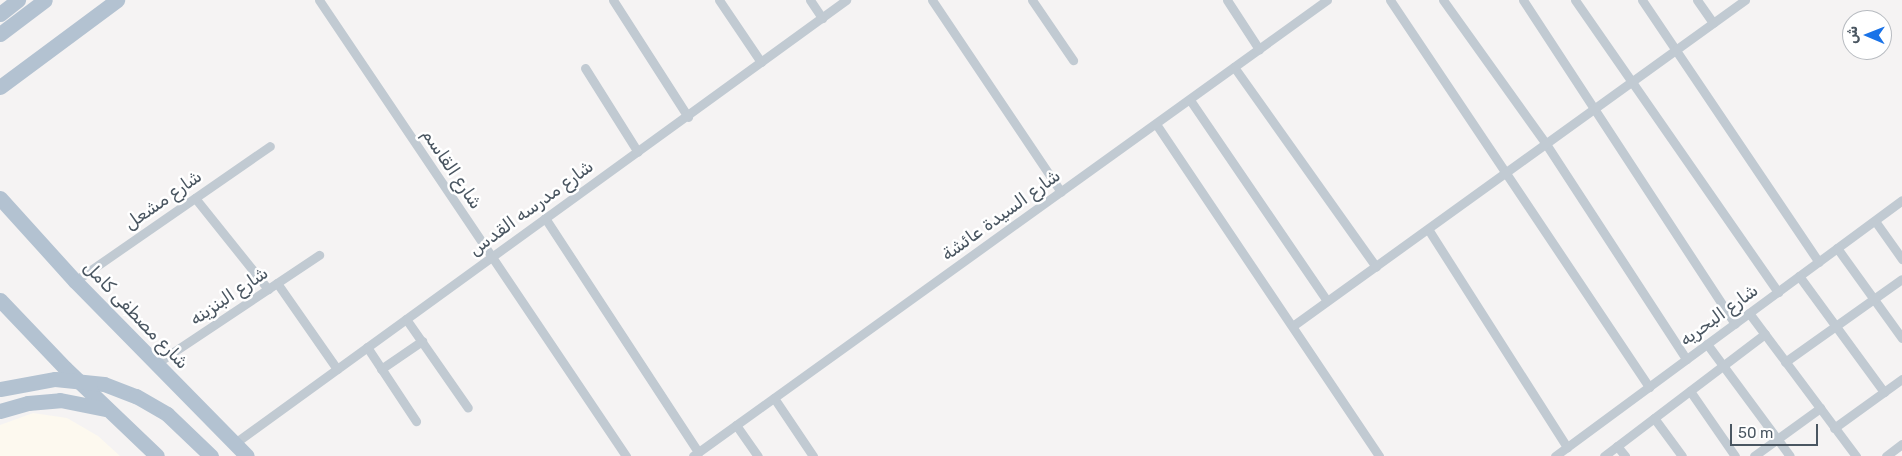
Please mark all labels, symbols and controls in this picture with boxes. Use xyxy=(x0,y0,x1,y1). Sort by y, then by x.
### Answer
north arrow xyxy=(1842,10,1892,60)
text: ش xyxy=(1844,26,1861,44)
street label: شارع القاسم xyxy=(417,125,487,213)
street label: شارع مدرسه القدس xyxy=(464,156,598,260)
street label: شارع مشعل xyxy=(120,165,206,235)
street label: شارع السيدة عائشة xyxy=(937,165,1065,265)
street label: شارع مصطفى كامل xyxy=(79,256,193,374)
street label: شارع البنزينه xyxy=(186,262,272,330)
street label: شارع البحريه xyxy=(1676,279,1762,351)
scale bar xyxy=(1732,414,1820,446)
text: 50 m xyxy=(1738,424,1773,442)

